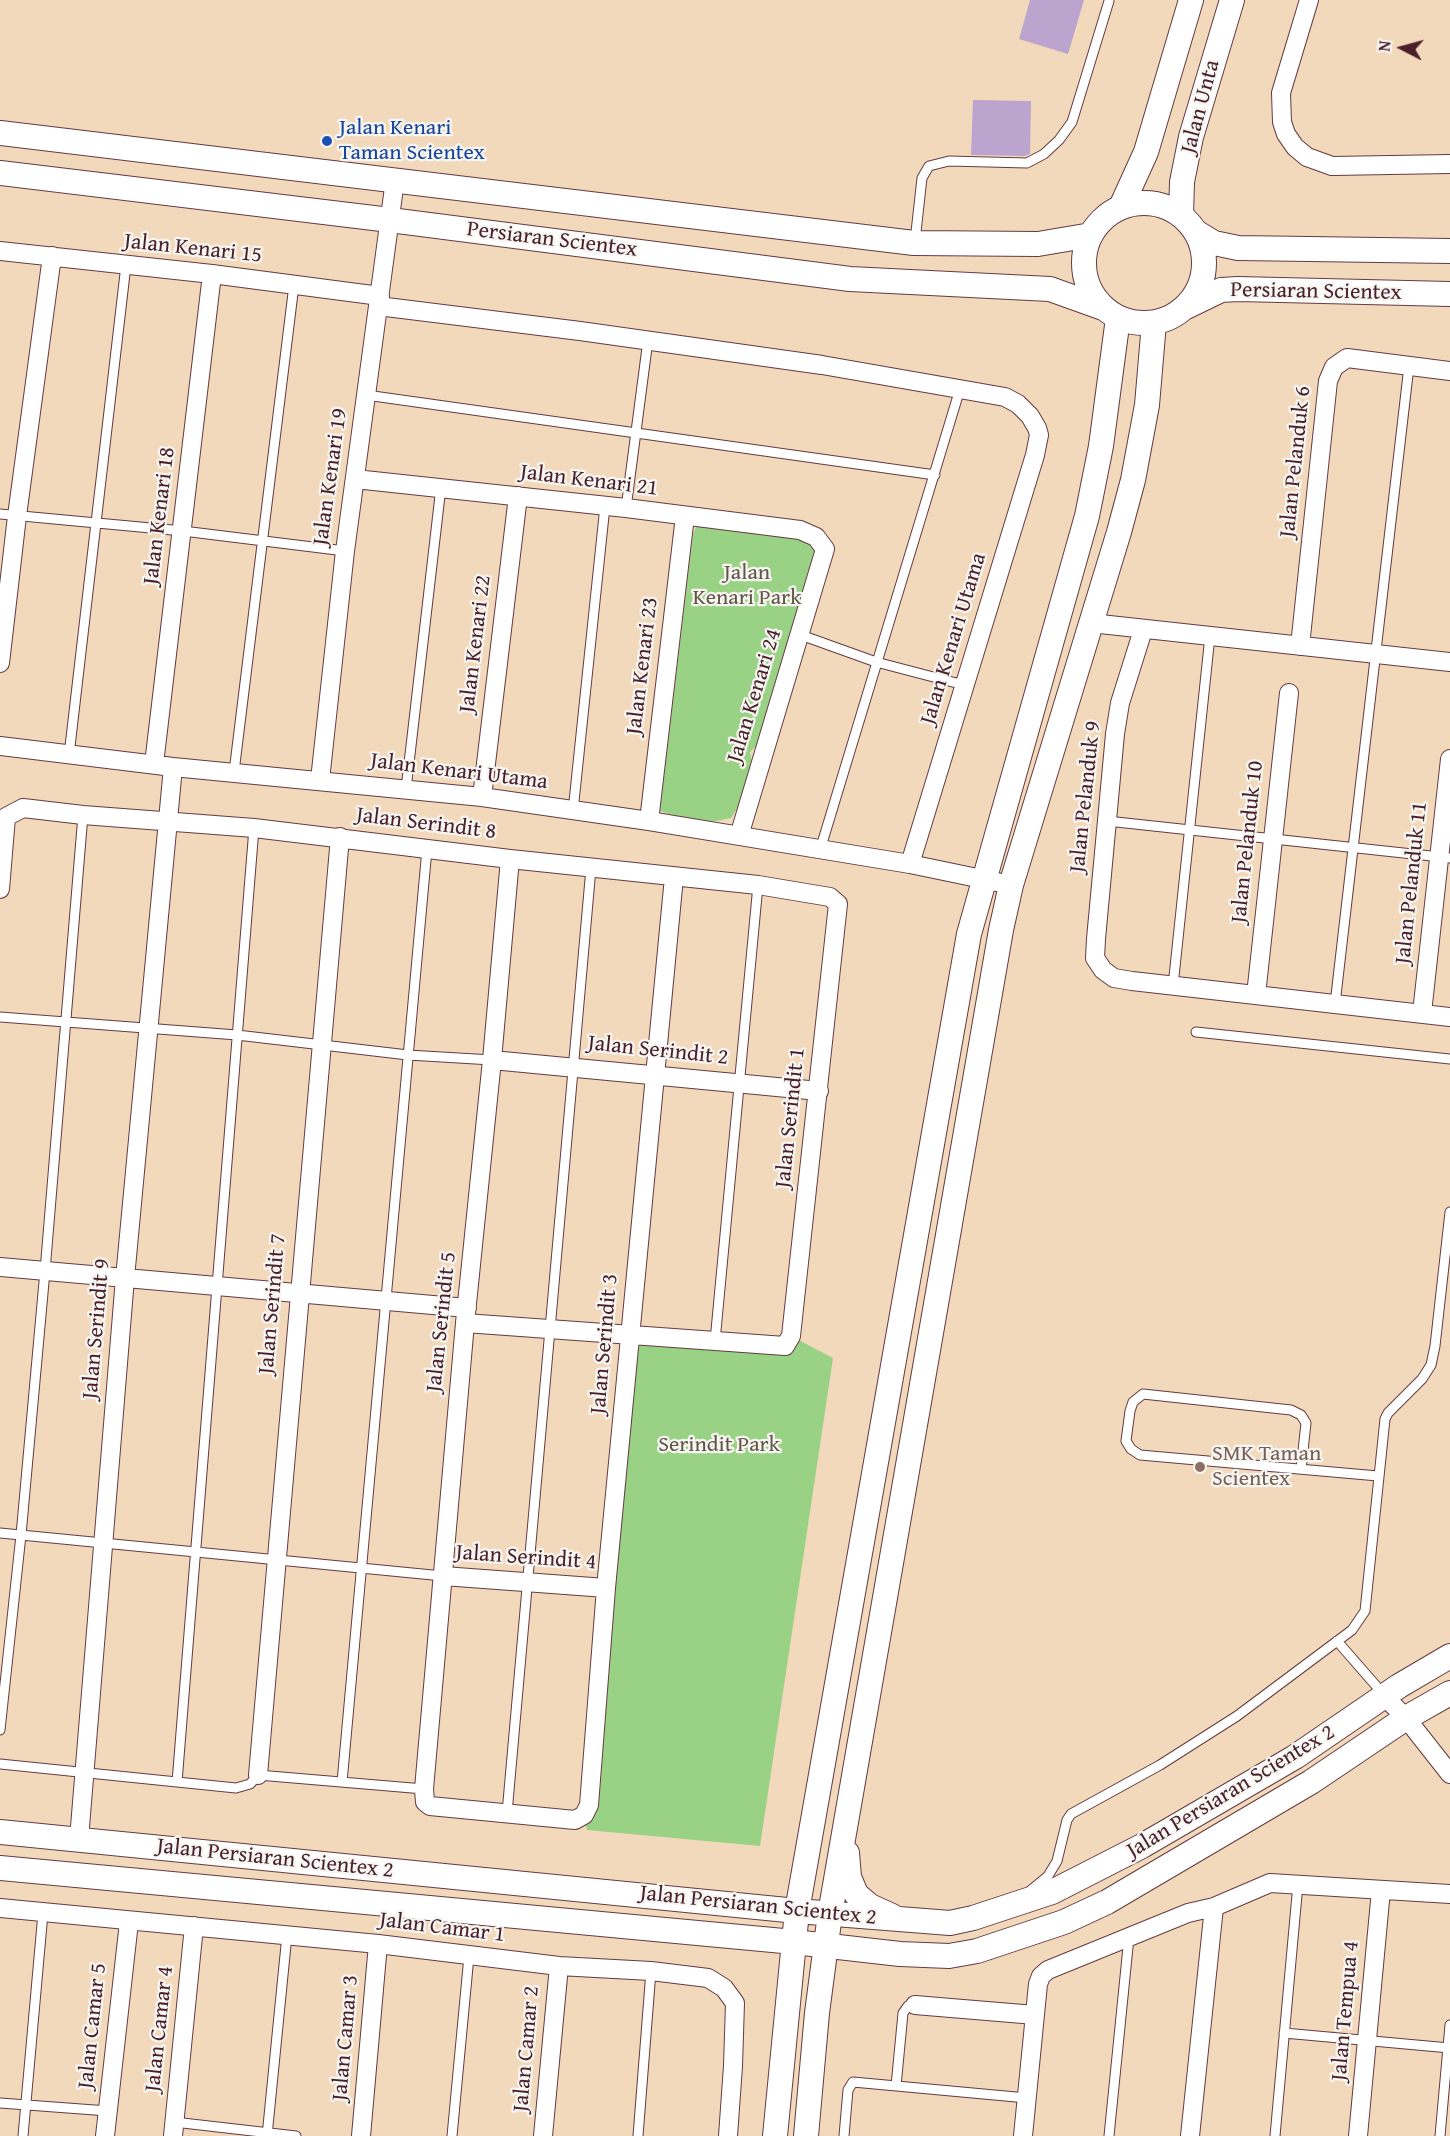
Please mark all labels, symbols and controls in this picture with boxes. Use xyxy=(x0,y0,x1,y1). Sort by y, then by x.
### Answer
north arrow xyxy=(1372,18,1432,78)
text: N xyxy=(1372,40,1397,53)
street label: Jalan Unta xyxy=(1176,57,1226,157)
place label: Jalan Kenari Taman Scientex xyxy=(339,115,485,166)
marker: Jalan Kenari Taman Scientex xyxy=(320,134,334,148)
street label: Persiaran Scientex xyxy=(465,216,639,264)
street label: Jalan Kenari 15 xyxy=(123,229,263,269)
street label: Persiaran Scientex xyxy=(1230,277,1402,307)
street label: Jalan Pelanduk 6 xyxy=(1275,385,1317,539)
street label: Jalan Kenari 19 xyxy=(308,407,354,547)
street label: Jalan Kenari 18 xyxy=(138,446,182,586)
street label: Jalan Kenari 21 xyxy=(519,459,659,503)
street label: Jalan Kenari Utama xyxy=(915,550,993,728)
park label: Jalan Kenari Park xyxy=(693,560,801,612)
street label: Jalan Kenari 22 xyxy=(454,574,498,714)
street label: Jalan Kenari 23 xyxy=(621,596,665,736)
street label: Jalan Kenari 24 xyxy=(722,626,788,766)
street label: Jalan Pelanduk 9 xyxy=(1065,720,1107,874)
street label: Jalan Kenari Utama xyxy=(369,748,549,796)
street label: Jalan Pelanduk 10 xyxy=(1226,760,1270,924)
street label: Jalan Pelanduk 11 xyxy=(1390,801,1434,965)
street label: Jalan Serindit 8 xyxy=(354,802,498,846)
street label: Jalan Serindit 2 xyxy=(587,1031,729,1071)
street label: Jalan Serindit 1 xyxy=(771,1047,811,1189)
street label: Jalan Serindit 7 xyxy=(254,1233,292,1375)
street label: Jalan Serindit 5 xyxy=(422,1251,462,1393)
street label: Jalan Serindit 9 xyxy=(78,1258,116,1400)
street label: Jalan Serindit 3 xyxy=(586,1273,624,1415)
park label: Serindit Park xyxy=(658,1432,780,1458)
place label: SMK Taman Scientex xyxy=(1212,1441,1321,1492)
marker: SMK Taman Scientex xyxy=(1193,1460,1207,1474)
street label: Jalan Serindit 4 xyxy=(455,1540,597,1576)
street label: Jalan Persiaran Scientex 2 xyxy=(1122,1719,1340,1865)
street label: Jalan Persiaran Scientex 2 xyxy=(155,1833,395,1885)
street label: Jalan Persiaran Scientex 2 xyxy=(638,1880,878,1932)
street label: Jalan Camar 1 xyxy=(378,1907,506,1949)
street label: Jalan Tempua 4 xyxy=(1327,1940,1365,2082)
street label: Jalan Camar 5 xyxy=(73,1962,113,2090)
street label: Jalan Camar 4 xyxy=(140,1965,180,2093)
street label: Jalan Camar 3 xyxy=(327,1974,365,2102)
street label: Jalan Camar 2 xyxy=(508,1985,546,2113)

